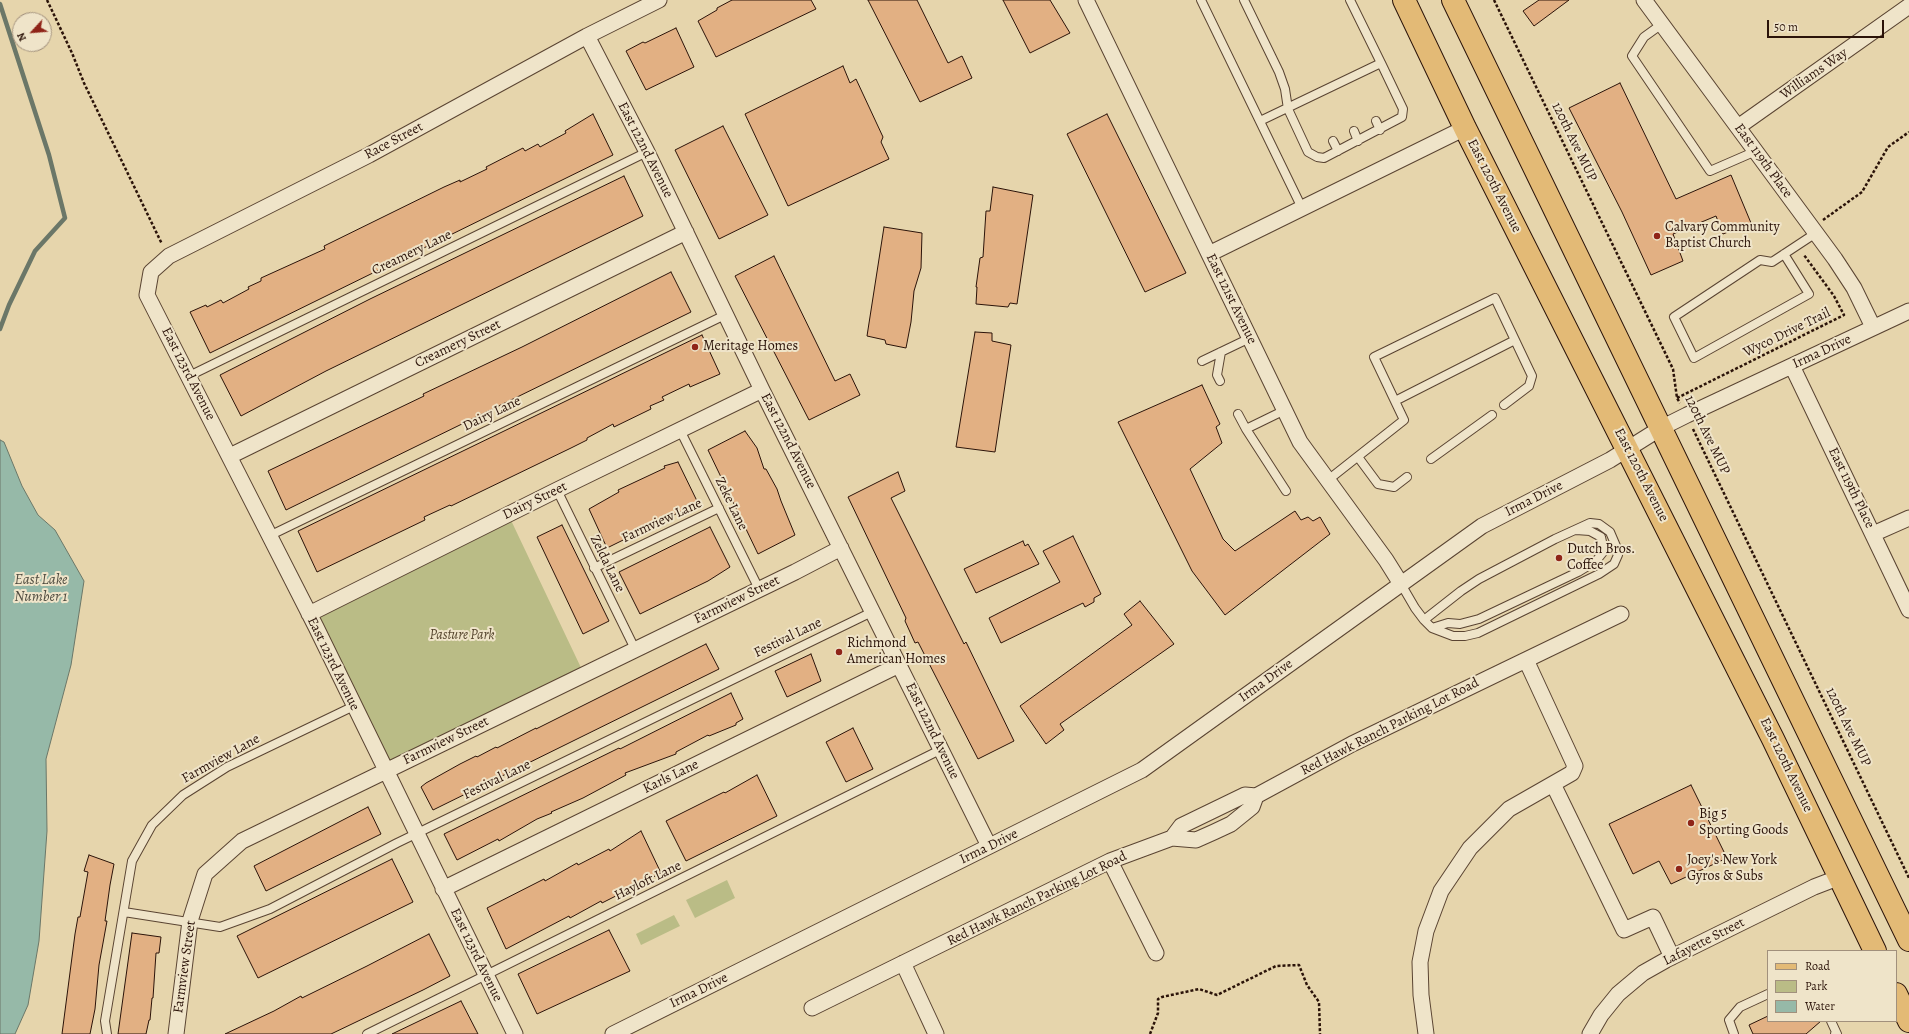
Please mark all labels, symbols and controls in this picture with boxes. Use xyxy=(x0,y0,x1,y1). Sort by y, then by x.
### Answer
north arrow xyxy=(12,12,52,52)
scale bar xyxy=(1769,12,1886,38)
text: 50 m xyxy=(1774,19,1798,35)
text: N xyxy=(13,30,30,44)
street label: Williams Way xyxy=(1777,45,1851,103)
street label: East 122nd Avenue xyxy=(614,99,676,201)
street label: 120th Ave MUP xyxy=(1548,100,1600,184)
street label: Race Street xyxy=(362,119,426,163)
street label: East 119th Place xyxy=(1730,120,1796,202)
street label: East 120th Avenue xyxy=(1463,136,1525,236)
place label: Calvary Community Baptist Church xyxy=(1665,220,1780,252)
street label: Creamery Lane xyxy=(369,226,455,280)
marker: Calvary Community Baptist Church xyxy=(1652,231,1662,241)
street label: East 121st Avenue xyxy=(1202,251,1260,347)
street label: Wyco Drive Trail xyxy=(1741,305,1833,361)
street label: Creamery Street xyxy=(412,316,504,372)
street label: East 123rd Avenue xyxy=(157,325,219,423)
street label: Irma Drive xyxy=(1790,331,1854,373)
place label: Meritage Homes xyxy=(703,339,798,355)
marker: Meritage Homes xyxy=(690,342,700,352)
street label: East 122nd Avenue xyxy=(757,390,819,492)
street label: Dairy Lane xyxy=(460,393,524,435)
street label: 120th Ave MUP xyxy=(1681,393,1733,477)
street label: East 120th Avenue xyxy=(1610,425,1672,525)
street label: East 119th Place xyxy=(1824,445,1878,531)
street label: Zeke Lane xyxy=(711,475,751,533)
street label: Irma Drive xyxy=(1502,477,1566,521)
street label: Dairy Street xyxy=(500,478,570,524)
street label: Farmview Lane xyxy=(619,495,705,547)
street label: Zelda Lane xyxy=(586,533,628,595)
place label: Dutch Bros. Coffee xyxy=(1567,542,1635,574)
marker: Dutch Bros. Coffee xyxy=(1554,553,1564,563)
water label: East Lake Number 1 xyxy=(14,571,68,606)
street label: Farmview Street xyxy=(691,572,783,628)
street label: East 123rd Avenue xyxy=(303,614,363,714)
street label: Festival Lane xyxy=(751,614,825,662)
park label: Pasture Park xyxy=(429,628,495,644)
place label: Richmond American Homes xyxy=(847,636,946,668)
marker: Richmond American Homes xyxy=(834,647,844,657)
street label: Irma Drive xyxy=(1236,656,1296,706)
street label: Red Hawk Ranch Parking Lot Road xyxy=(1298,675,1482,779)
street label: East 122nd Avenue xyxy=(901,680,963,782)
street label: 120th Ave MUP xyxy=(1822,685,1874,769)
street label: Farmview Street xyxy=(400,713,492,769)
street label: East 120th Avenue xyxy=(1756,715,1816,815)
street label: Farmview Lane xyxy=(179,731,263,787)
street label: Festival Lane xyxy=(460,756,534,804)
street label: Karls Lane xyxy=(640,756,702,798)
place label: Big 5 Sporting Goods xyxy=(1699,807,1788,840)
marker: Big 5 Sporting Goods xyxy=(1686,818,1696,828)
street label: Irma Drive xyxy=(957,826,1021,868)
street label: Red Hawk Ranch Parking Lot Road xyxy=(944,848,1130,950)
place label: Joey's New York Gyros & Subs xyxy=(1687,853,1777,886)
street label: Hayloft Lane xyxy=(612,858,684,904)
marker: Joey's New York Gyros & Subs xyxy=(1674,864,1684,874)
street label: East 123rd Avenue xyxy=(446,905,506,1005)
street label: Lafayette Street xyxy=(1660,914,1748,970)
street label: Farmview Street xyxy=(170,920,200,1014)
legend xyxy=(1767,950,1897,1022)
text: Road xyxy=(1805,958,1830,974)
street label: Irma Drive xyxy=(667,970,731,1012)
text: Park xyxy=(1805,978,1828,994)
text: Water xyxy=(1805,998,1835,1014)

